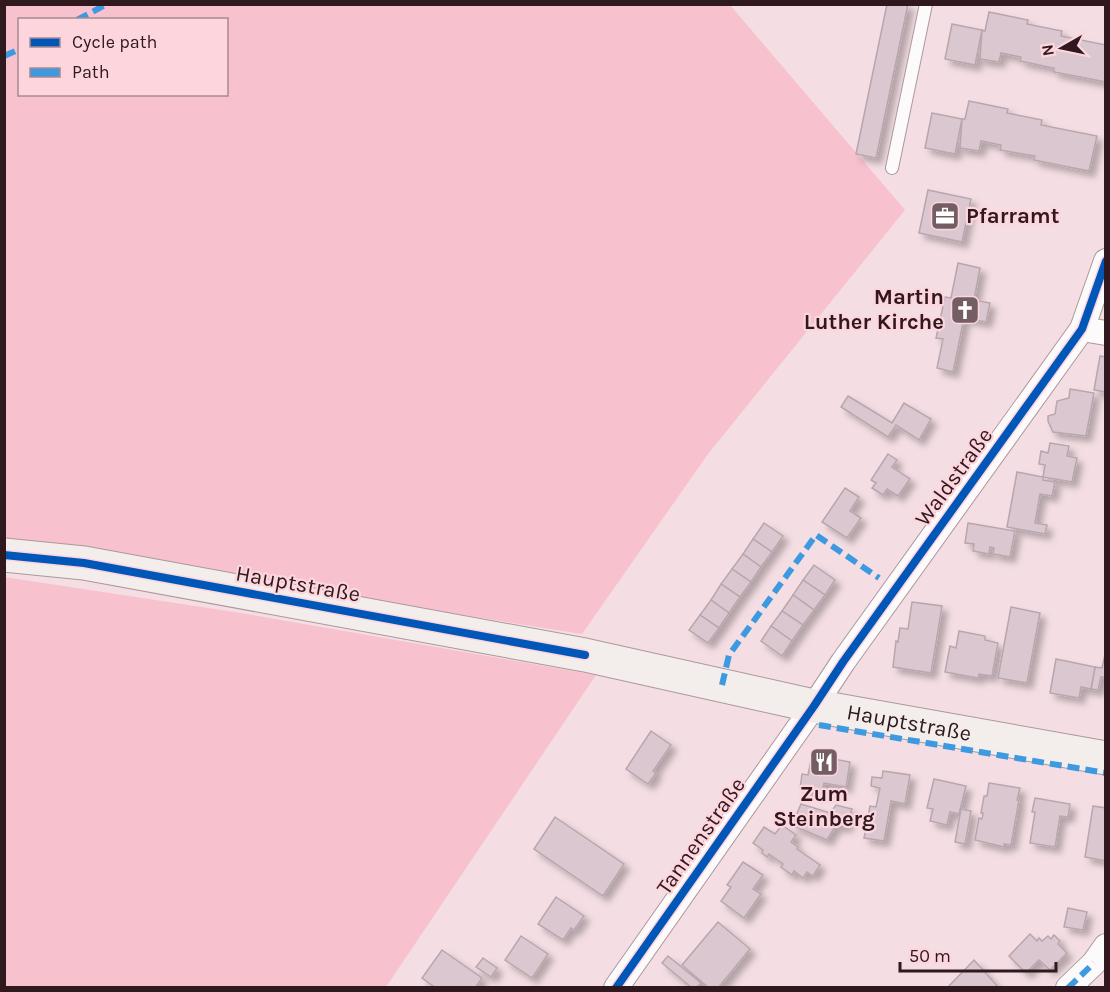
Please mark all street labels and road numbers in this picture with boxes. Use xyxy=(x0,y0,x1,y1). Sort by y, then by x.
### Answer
street label: Waldstraße xyxy=(910,423,998,531)
street label: Hauptstraße xyxy=(234,560,362,608)
street label: Hauptstraße xyxy=(845,699,973,747)
street label: Tannenstraße xyxy=(651,772,751,900)

